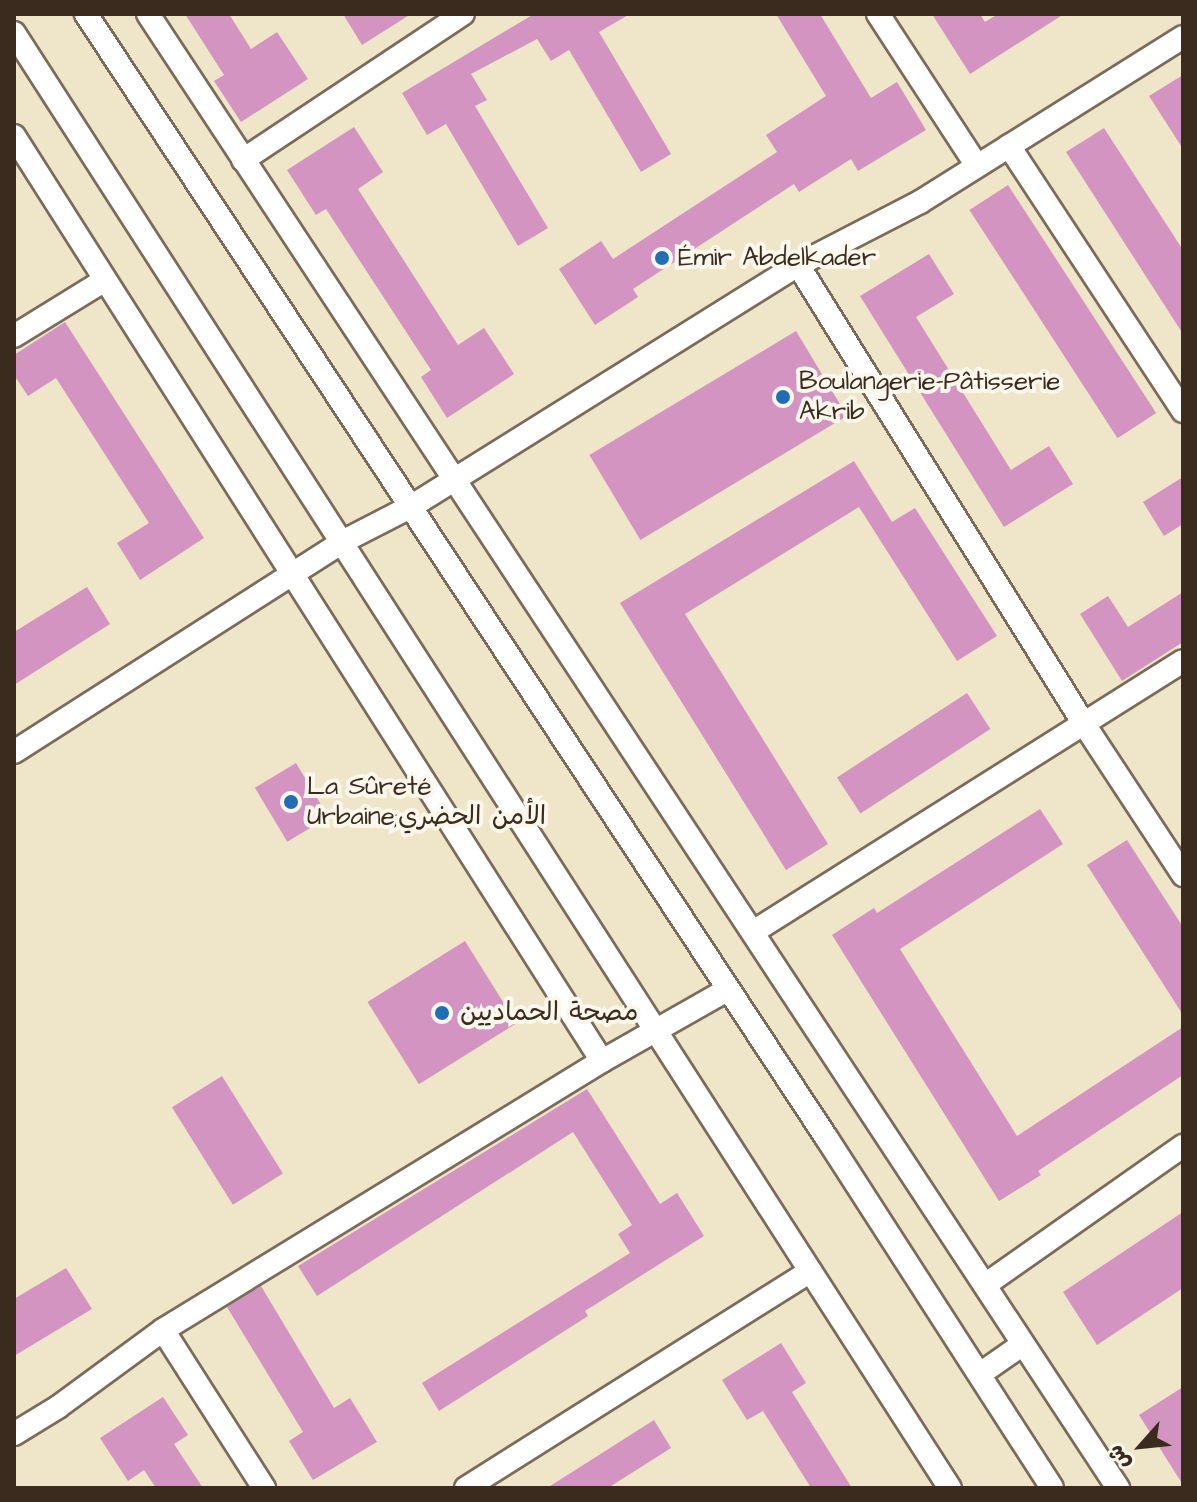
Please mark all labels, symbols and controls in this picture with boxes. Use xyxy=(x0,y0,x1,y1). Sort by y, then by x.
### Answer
place label: Émir Abdelkader xyxy=(678,242,876,274)
marker: Émir Abdelkader xyxy=(653,249,671,267)
place label: Boulangerie-Pâtisserie Akrib xyxy=(799,366,1060,428)
marker: Boulangerie-Pâtisserie Akrib xyxy=(774,388,792,406)
place label: La Sûreté Urbaine;الأمن الحضري xyxy=(307,771,546,832)
marker: La Sûreté Urbaine;الأمن الحضري xyxy=(282,793,300,811)
place label: مصحة الحماديين xyxy=(460,997,638,1029)
marker: مصحة الحماديين xyxy=(431,1002,453,1024)
north arrow xyxy=(1101,1406,1181,1486)
text: ش xyxy=(1100,1439,1138,1475)

